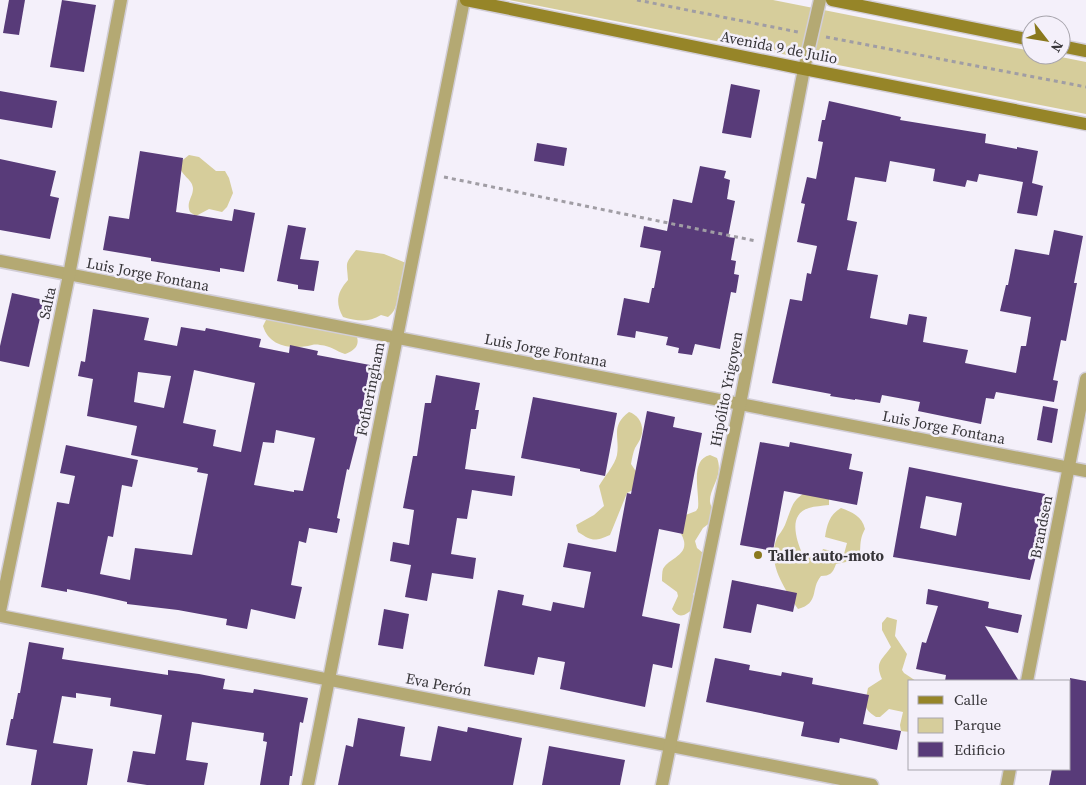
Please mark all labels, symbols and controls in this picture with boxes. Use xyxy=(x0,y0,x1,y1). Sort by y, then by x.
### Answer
north arrow xyxy=(1021,15,1071,65)
street label: Avenida 9 de Julio xyxy=(719,25,839,69)
text: N xyxy=(1046,37,1068,56)
street label: Luis Jorge Fontana xyxy=(85,252,212,296)
street label: Salta xyxy=(33,285,61,321)
street label: Luis Jorge Fontana xyxy=(483,328,610,372)
street label: Hipólito Yrigoyen xyxy=(705,329,747,449)
street label: Fotheringham xyxy=(351,340,389,438)
street label: Luis Jorge Fontana xyxy=(881,405,1008,449)
street label: Brandsen xyxy=(1025,494,1057,560)
place label: Taller auto-moto xyxy=(768,545,885,566)
marker: Taller auto-moto xyxy=(752,549,764,561)
street label: Eva Perón xyxy=(404,667,474,701)
legend xyxy=(908,680,1071,770)
text: Calle xyxy=(954,689,988,710)
text: Parque xyxy=(954,714,1002,735)
text: Edificio xyxy=(954,739,1005,760)

